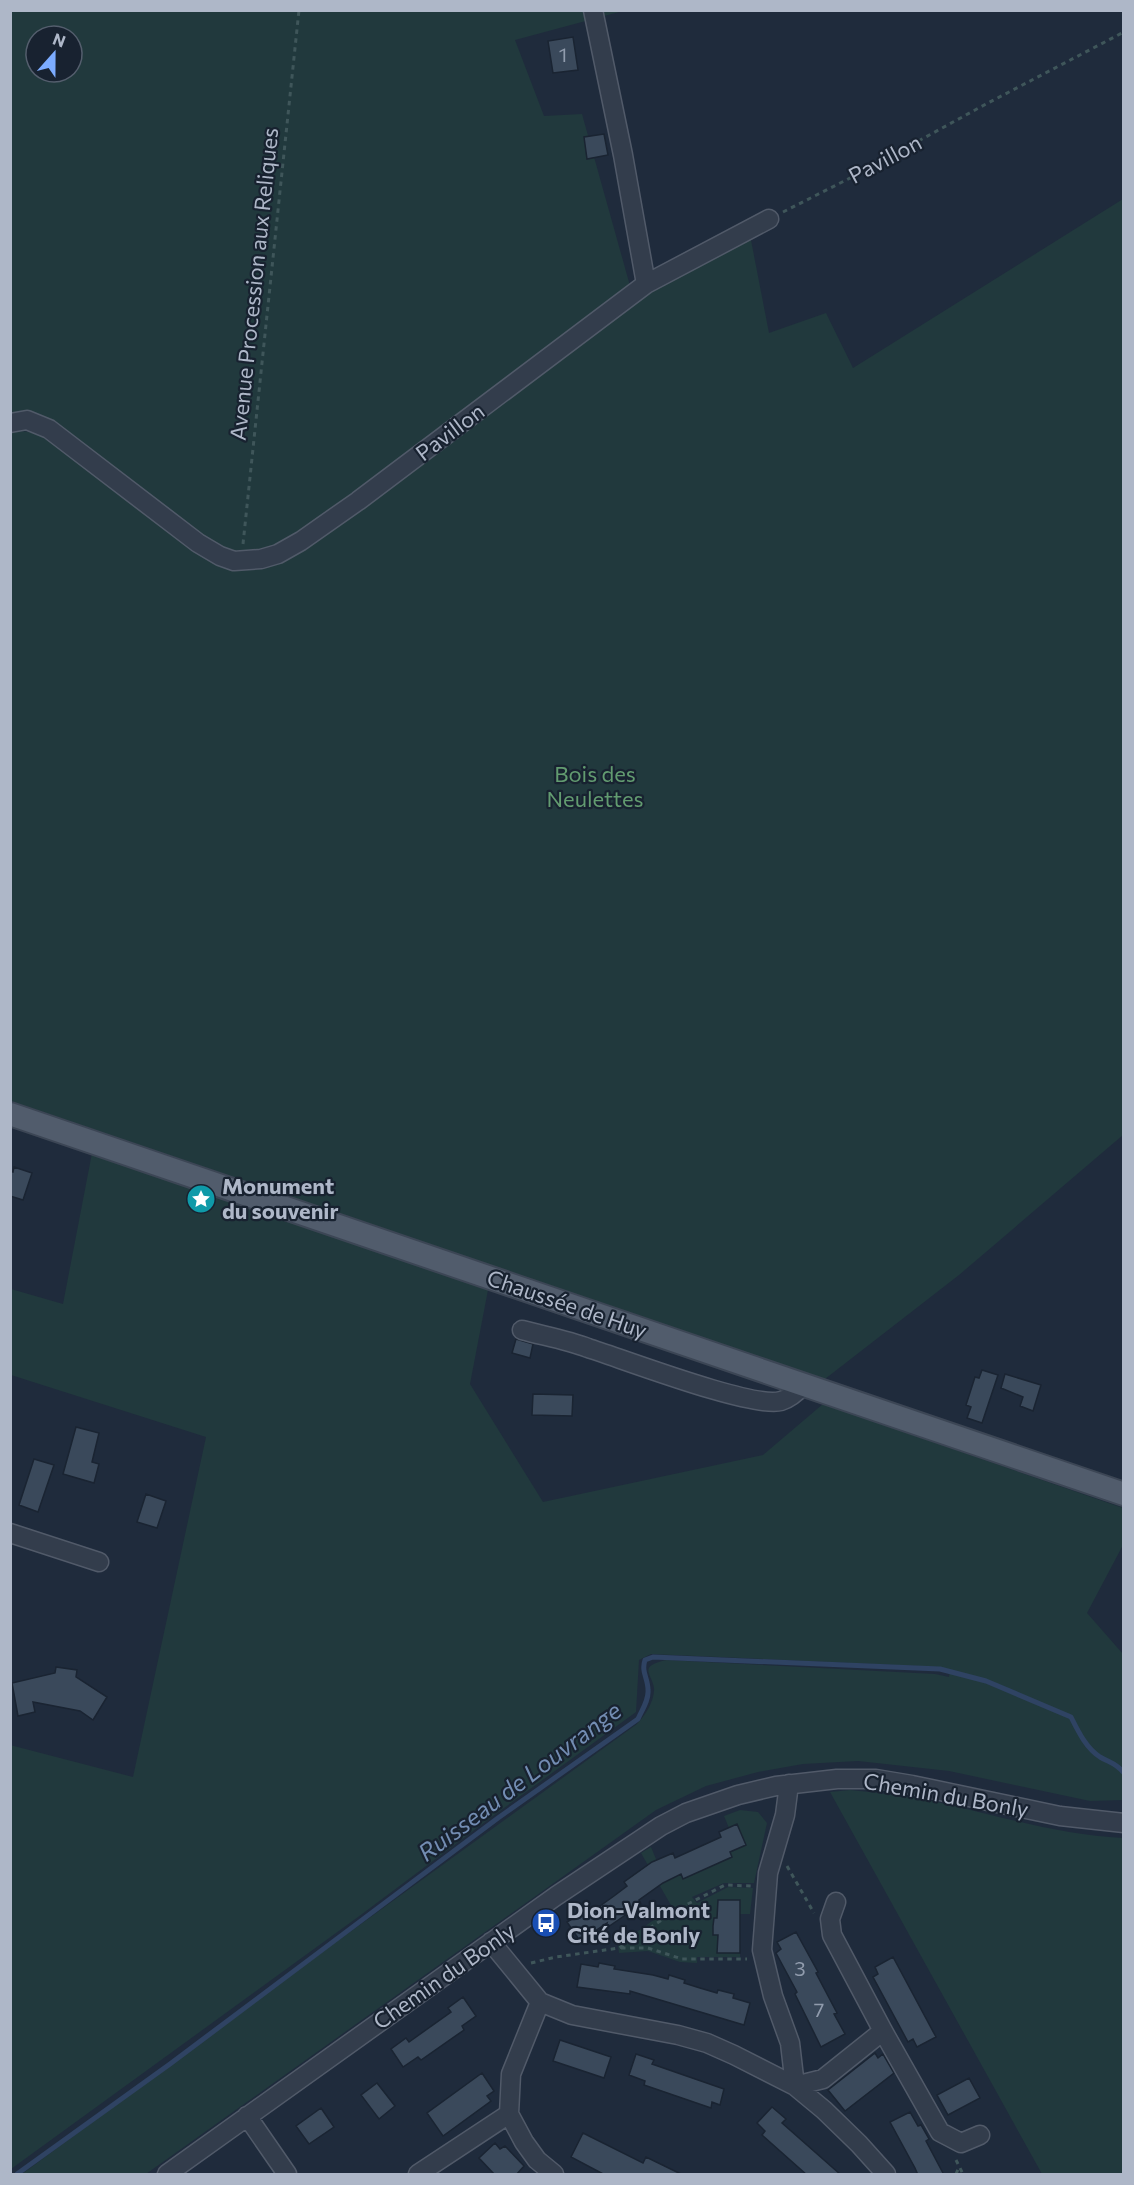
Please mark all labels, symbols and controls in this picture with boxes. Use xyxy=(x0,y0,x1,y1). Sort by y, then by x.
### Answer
north arrow xyxy=(24,24,84,84)
text: N xyxy=(51,29,69,51)
house number: 1 xyxy=(559,42,567,66)
street label: Avenue Procession aux Reliques xyxy=(224,126,283,442)
street label: Pavillon xyxy=(844,128,926,189)
street label: Pavillon xyxy=(410,397,489,466)
park label: Bois des Neulettes xyxy=(546,760,644,812)
place label: Monument du souvenir xyxy=(222,1172,339,1224)
place icon: Monument du souvenir xyxy=(185,1183,217,1215)
street label: Chaussée de Huy xyxy=(484,1263,651,1344)
water label: Ruisseau de Louvrange xyxy=(412,1695,627,1867)
street label: Chemin du Bonly xyxy=(861,1767,1031,1822)
place label: Dion-Valmont Cité de Bonly xyxy=(567,1896,710,1948)
bus stop icon: Dion-Valmont Cité de Bonly xyxy=(530,1907,562,1939)
street label: Chemin du Bonly xyxy=(368,1917,520,2035)
house number: 3 xyxy=(794,1956,806,1980)
house number: 7 xyxy=(814,1997,824,2021)

